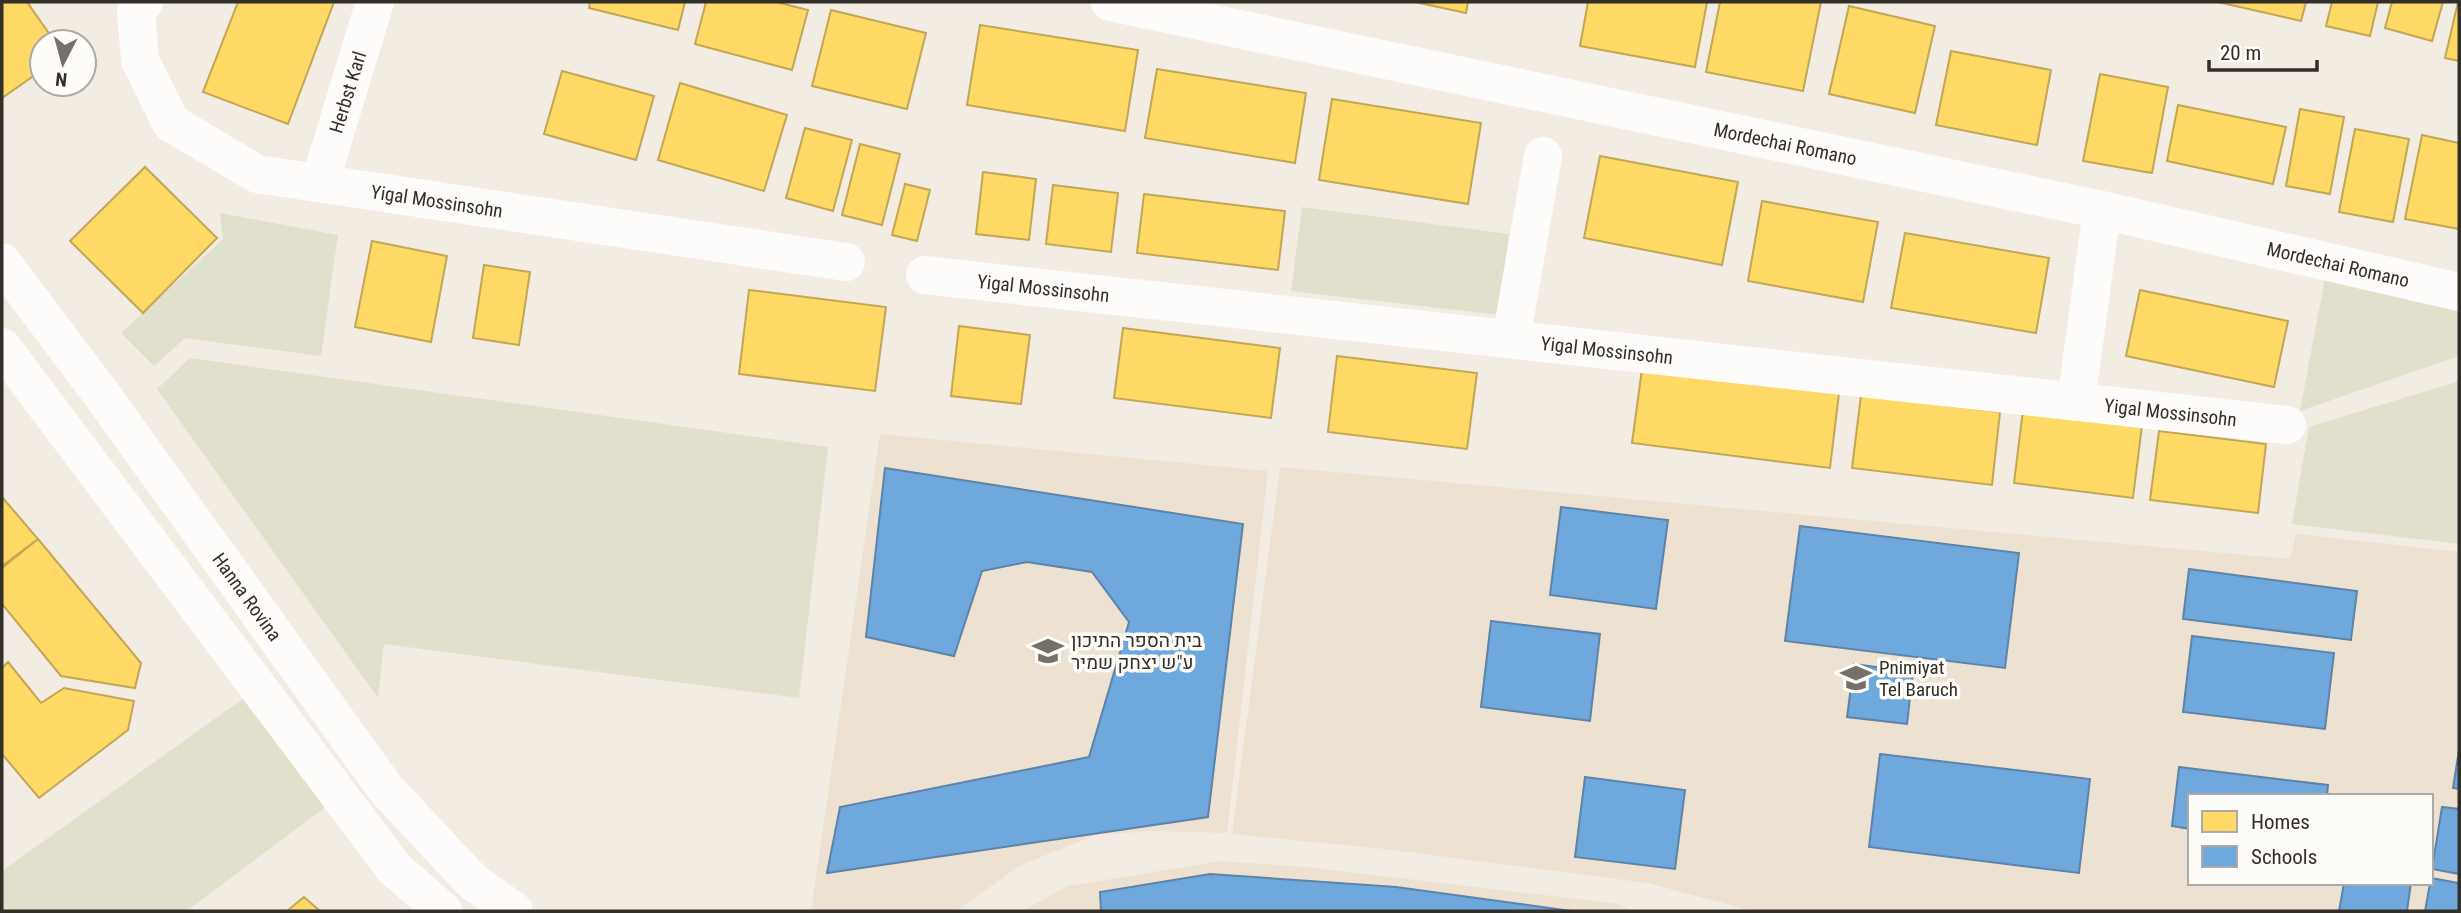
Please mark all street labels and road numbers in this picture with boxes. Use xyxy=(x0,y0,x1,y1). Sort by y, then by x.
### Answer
street label: Herbst Karl xyxy=(324,48,371,136)
street label: Mordechai Romano xyxy=(1712,117,1859,170)
street label: Yigal Mossinsohn xyxy=(369,180,504,222)
street label: Mordechai Romano xyxy=(2265,237,2412,292)
street label: Yigal Mossinsohn xyxy=(976,269,1111,307)
street label: Yigal Mossinsohn xyxy=(1540,331,1674,369)
street label: Yigal Mossinsohn xyxy=(2103,393,2238,431)
street label: Hanna Rovina xyxy=(208,548,287,645)

